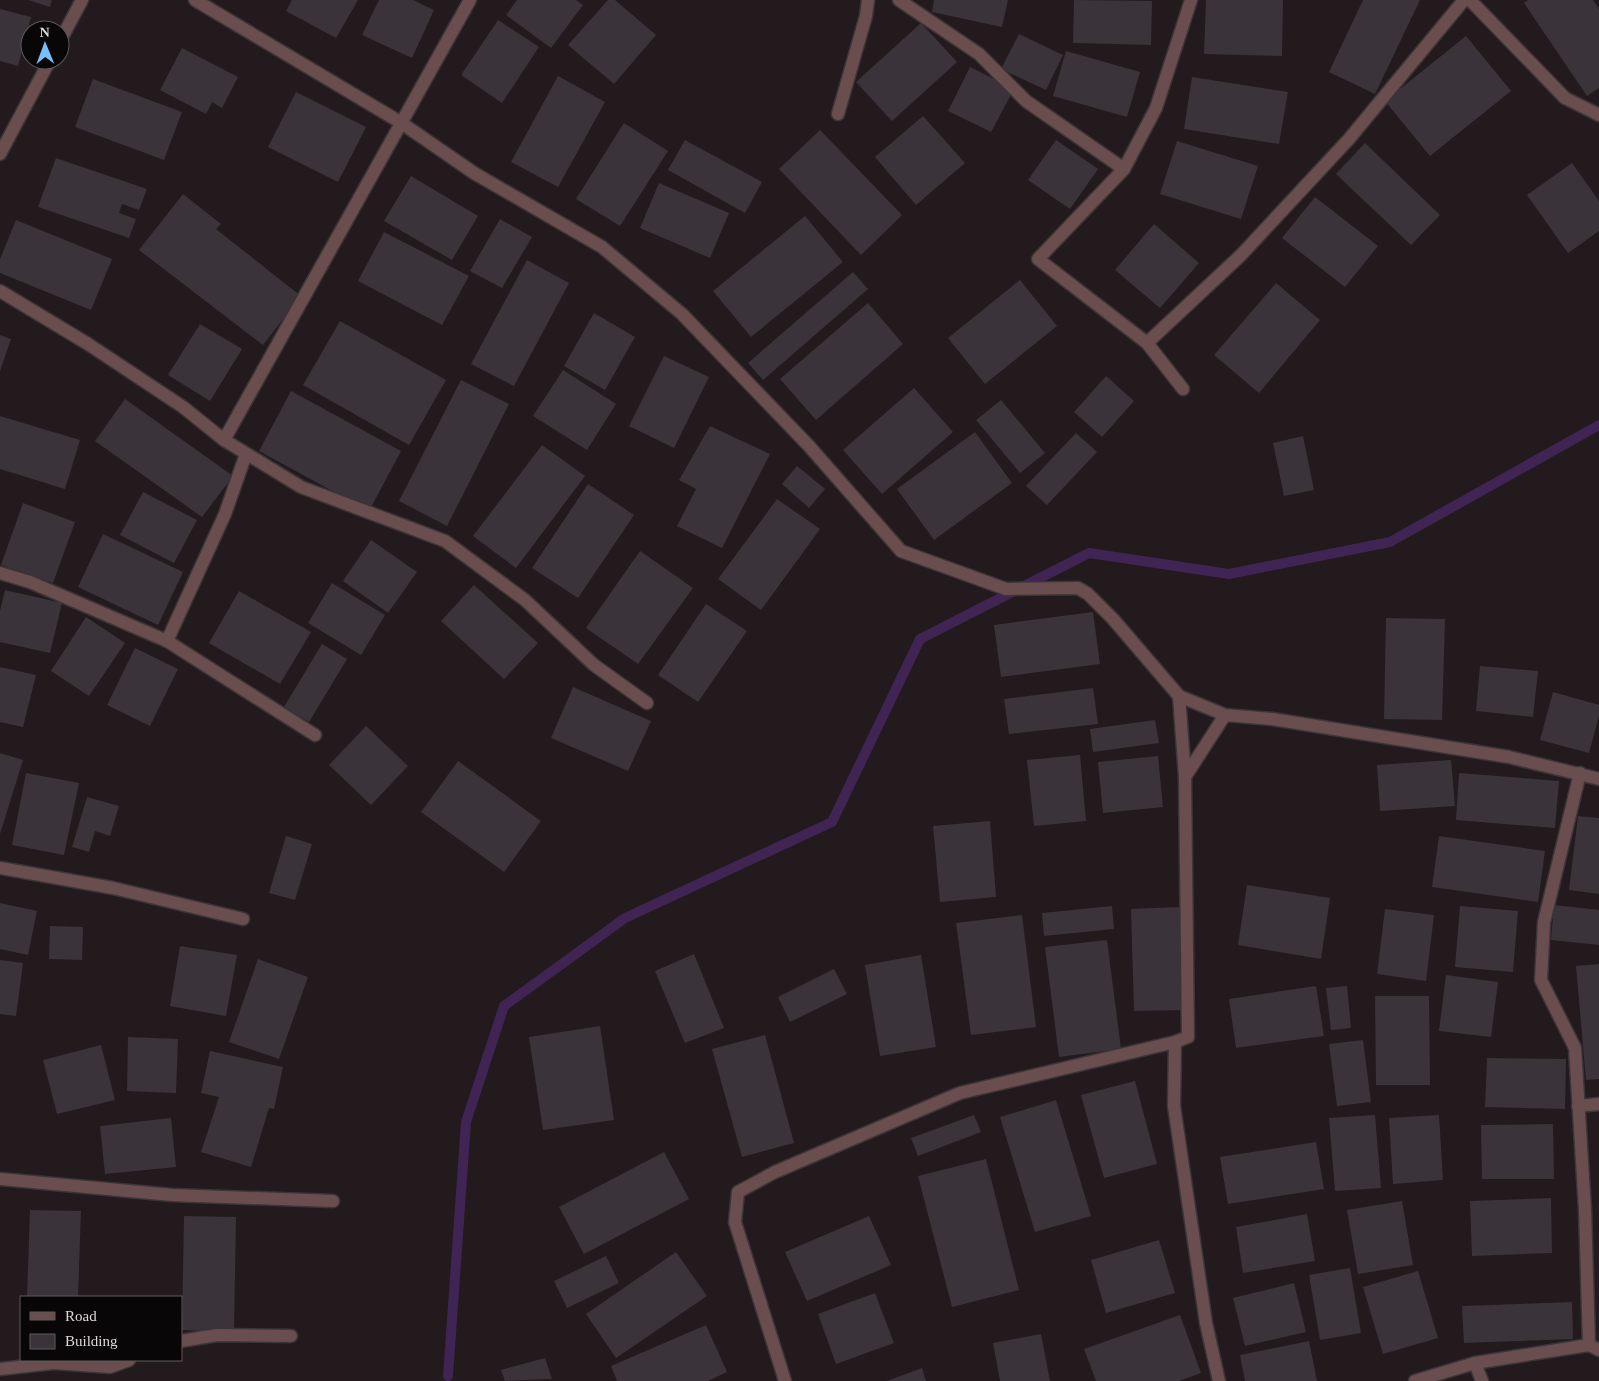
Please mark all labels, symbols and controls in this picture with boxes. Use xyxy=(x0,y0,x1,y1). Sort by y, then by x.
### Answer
north arrow xyxy=(20,20,70,70)
text: N xyxy=(40,25,50,40)
legend xyxy=(20,1296,182,1361)
text: Road xyxy=(65,1308,97,1324)
text: Building xyxy=(65,1333,118,1349)

